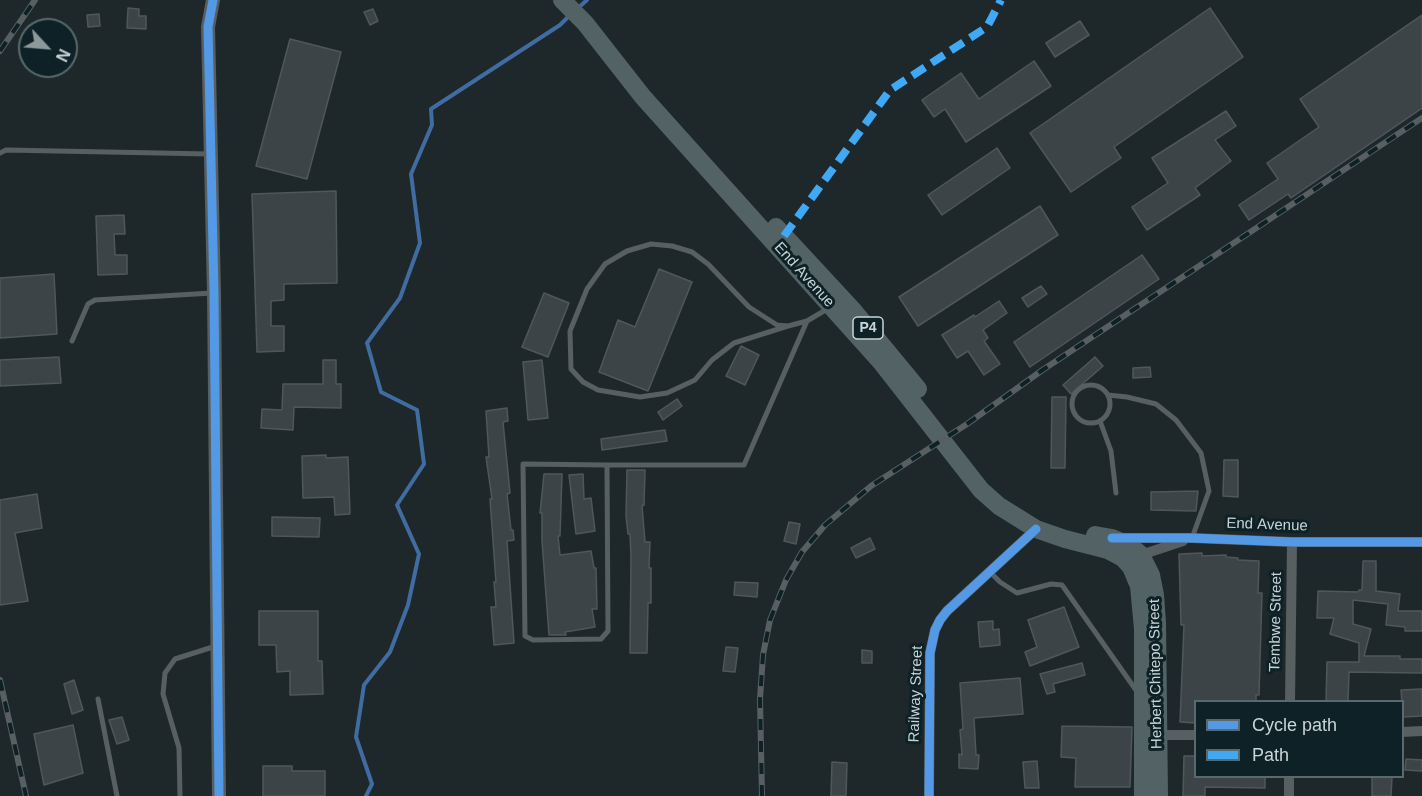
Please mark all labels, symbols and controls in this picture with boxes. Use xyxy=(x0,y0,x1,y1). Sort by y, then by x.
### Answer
north arrow xyxy=(18,18,78,78)
text: N xyxy=(53,46,73,64)
street label: End Avenue xyxy=(770,239,838,311)
road number: P4 xyxy=(853,317,883,339)
street label: End Avenue xyxy=(1226,515,1308,535)
street label: Tembwe Street xyxy=(1266,572,1286,672)
street label: Herbert Chitepo Street xyxy=(1146,599,1166,749)
street label: Railway Street xyxy=(905,645,927,743)
legend xyxy=(1194,700,1404,778)
text: Cycle path xyxy=(1252,715,1337,735)
text: Path xyxy=(1252,745,1289,765)

